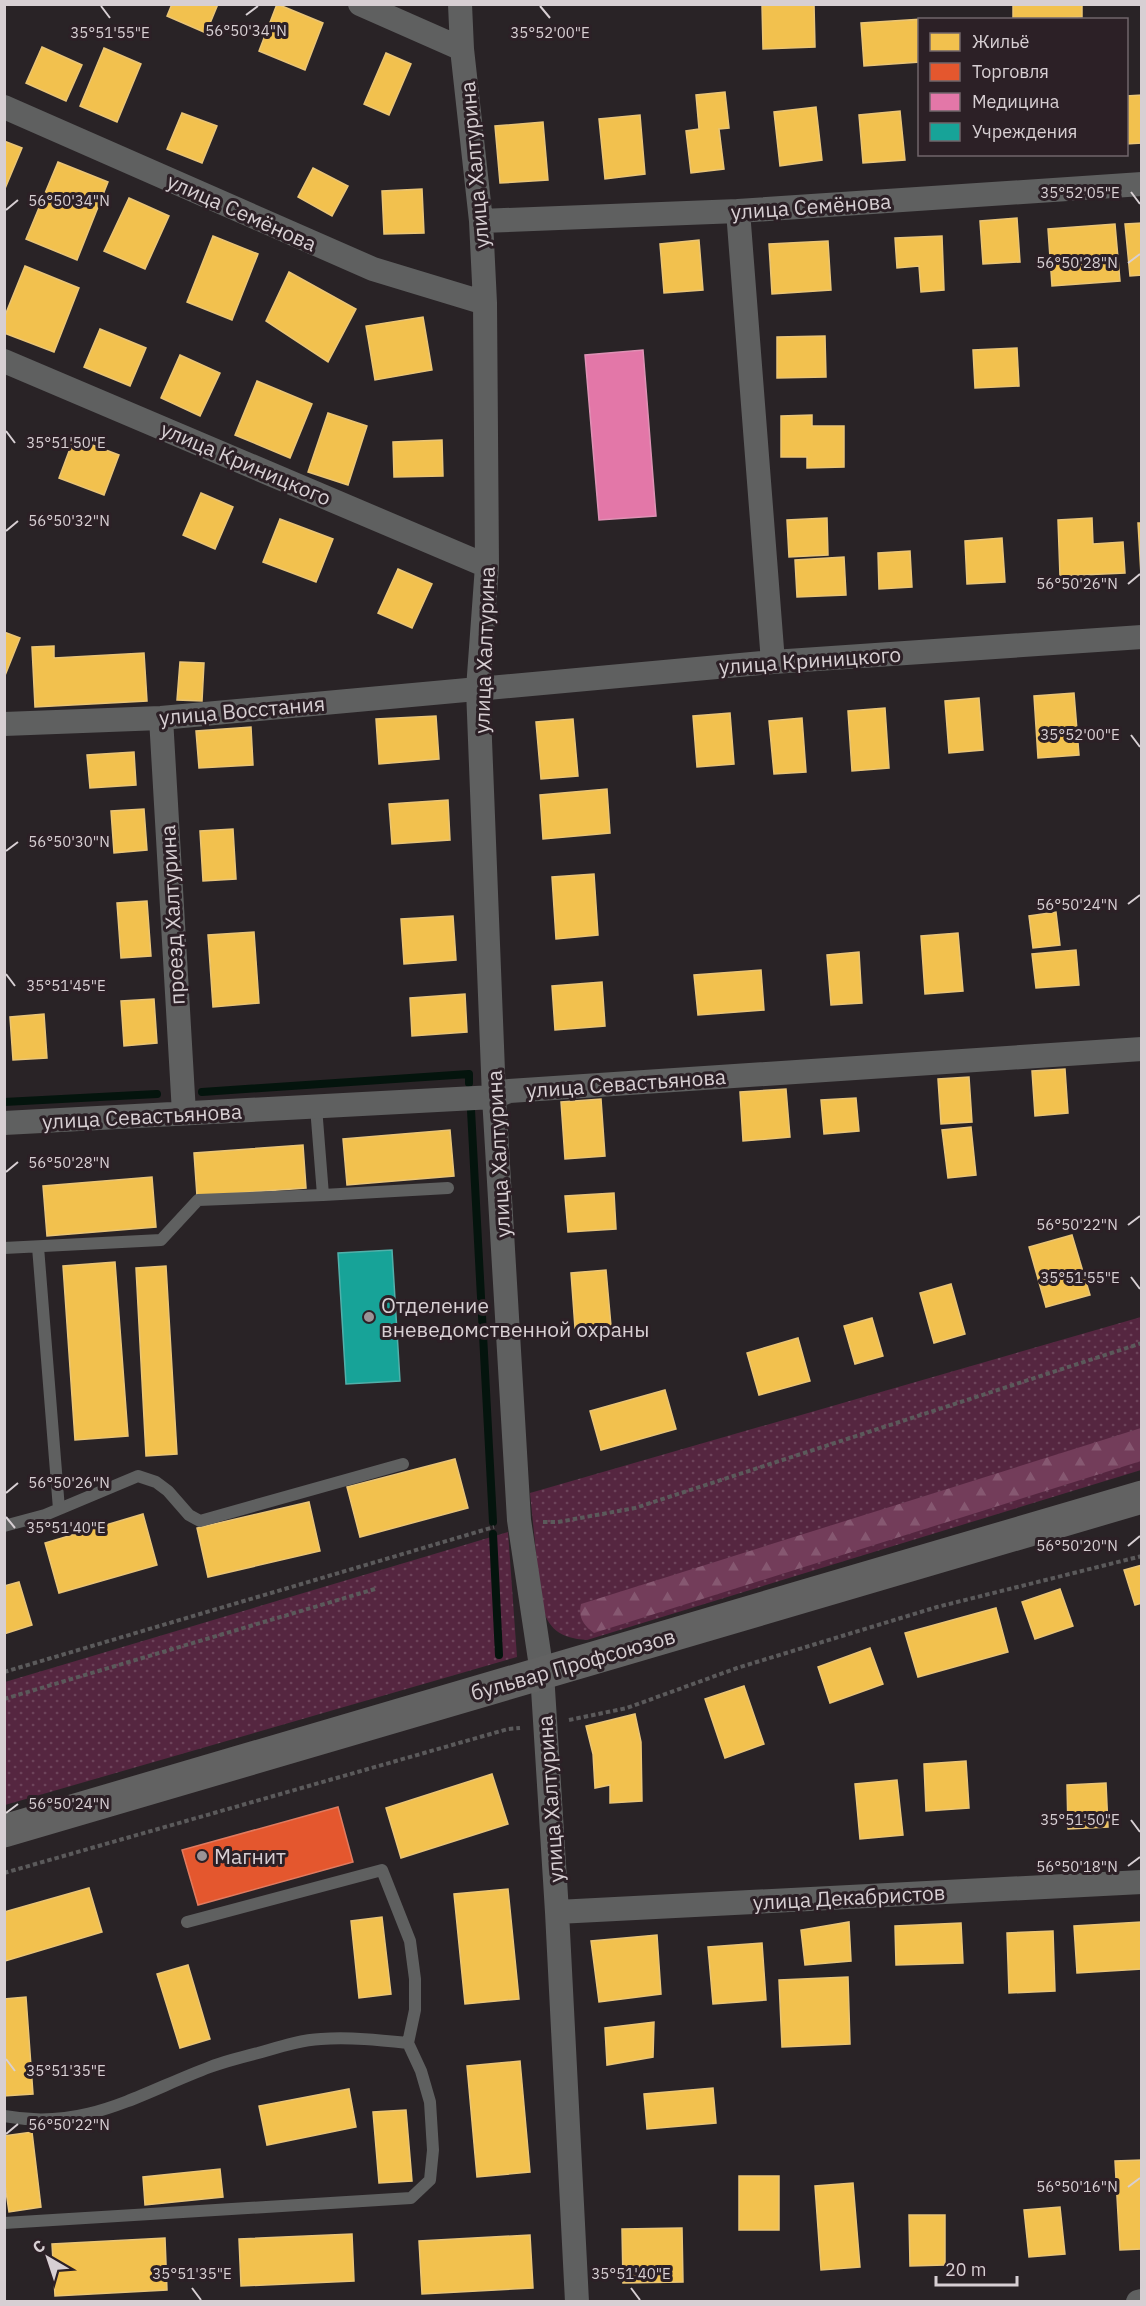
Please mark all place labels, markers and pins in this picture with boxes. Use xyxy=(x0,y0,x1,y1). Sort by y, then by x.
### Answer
place label: Отделение вневедомственной охраны xyxy=(381,1291,649,1343)
marker: Отделение вневедомственной охраны xyxy=(362,1310,376,1324)
place label: Магнит xyxy=(214,1842,286,1870)
marker: Магнит xyxy=(195,1849,209,1863)

